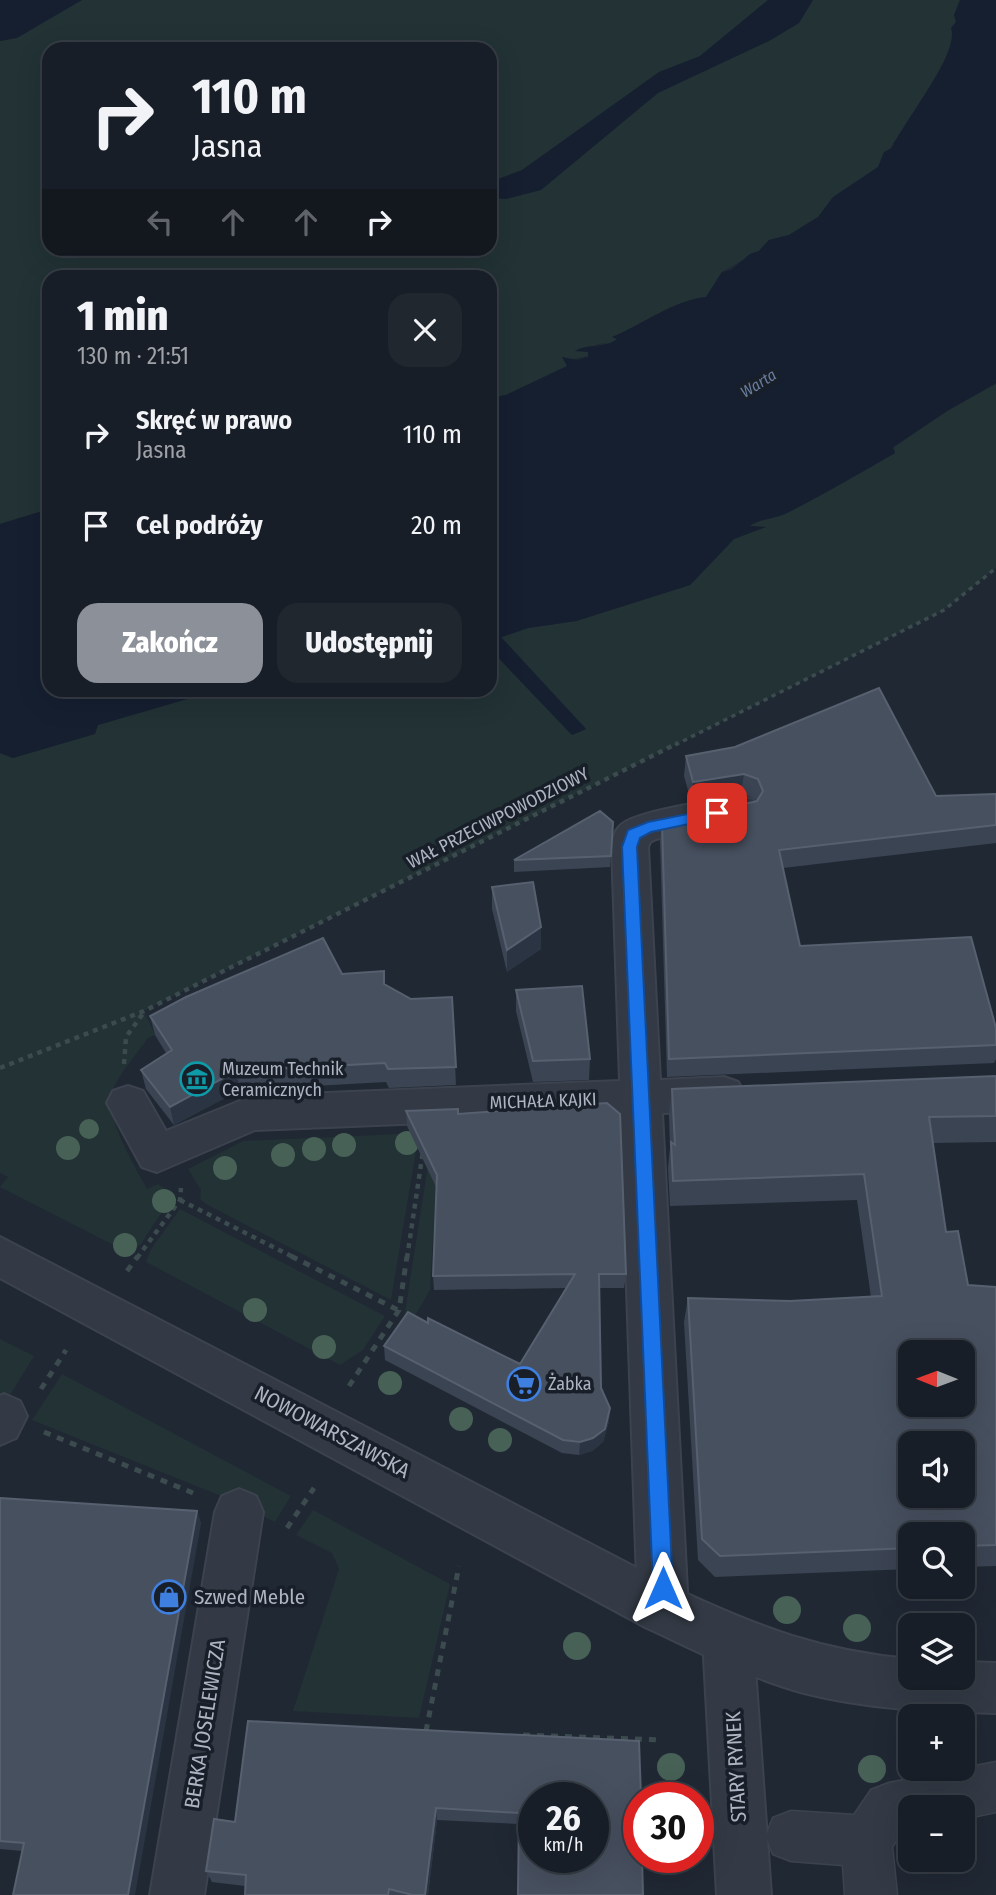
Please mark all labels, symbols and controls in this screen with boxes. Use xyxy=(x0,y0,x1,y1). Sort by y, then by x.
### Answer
text: 110 m xyxy=(192,67,307,126)
icon: right xyxy=(77,70,168,161)
text: Jasna xyxy=(192,127,262,165)
icon: left xyxy=(141,203,179,241)
icon: ahead xyxy=(214,203,252,241)
icon: ahead xyxy=(287,203,325,241)
icon: right xyxy=(360,203,398,241)
text: 1 min xyxy=(77,291,168,341)
button: close xyxy=(388,293,462,367)
text: 130 m · 21:51 xyxy=(77,342,189,370)
water label: Warta xyxy=(737,365,780,402)
text: Skręć w prawo xyxy=(136,405,292,436)
icon: right xyxy=(77,416,115,454)
text: 110 m xyxy=(402,419,462,450)
text: Jasna xyxy=(136,436,187,464)
icon: arrive xyxy=(77,507,115,545)
text: Cel podróży xyxy=(136,510,263,541)
text: 20 m xyxy=(411,510,462,541)
button: Zakończ xyxy=(77,603,263,683)
button: Udostępnij xyxy=(277,603,462,683)
street label: WAŁ PRZECIWPOWODZIOWY xyxy=(403,763,593,873)
pin xyxy=(687,783,747,843)
icon: arrive xyxy=(698,794,736,832)
place label: Muzeum Technik Ceramicznych xyxy=(222,1058,344,1101)
museum icon: Muzeum Technik Ceramicznych xyxy=(178,1060,216,1098)
street label: MICHAŁA KAJKI xyxy=(489,1088,597,1114)
north arrow xyxy=(898,1340,975,1418)
map controls xyxy=(898,1340,975,1872)
supermarket icon: Żabka xyxy=(505,1365,543,1403)
place label: Żabka xyxy=(548,1373,592,1395)
street label: NOWOWARSZAWSKA xyxy=(250,1380,414,1484)
button: sound xyxy=(898,1431,975,1508)
button: search xyxy=(898,1522,975,1599)
position arrow xyxy=(626,1551,700,1625)
shop icon: Szwed Meble xyxy=(150,1578,188,1616)
place label: Szwed Meble xyxy=(194,1584,305,1610)
button: layers xyxy=(898,1613,975,1690)
street label: BERKA JOSELEWICZA xyxy=(179,1638,231,1810)
button: + xyxy=(898,1704,975,1781)
street label: STARY RYNEK xyxy=(720,1710,752,1823)
speed limit sign: 30 xyxy=(623,1782,714,1873)
button: − xyxy=(898,1795,975,1872)
text: 26 xyxy=(546,1797,581,1839)
text: km/h xyxy=(543,1834,584,1856)

